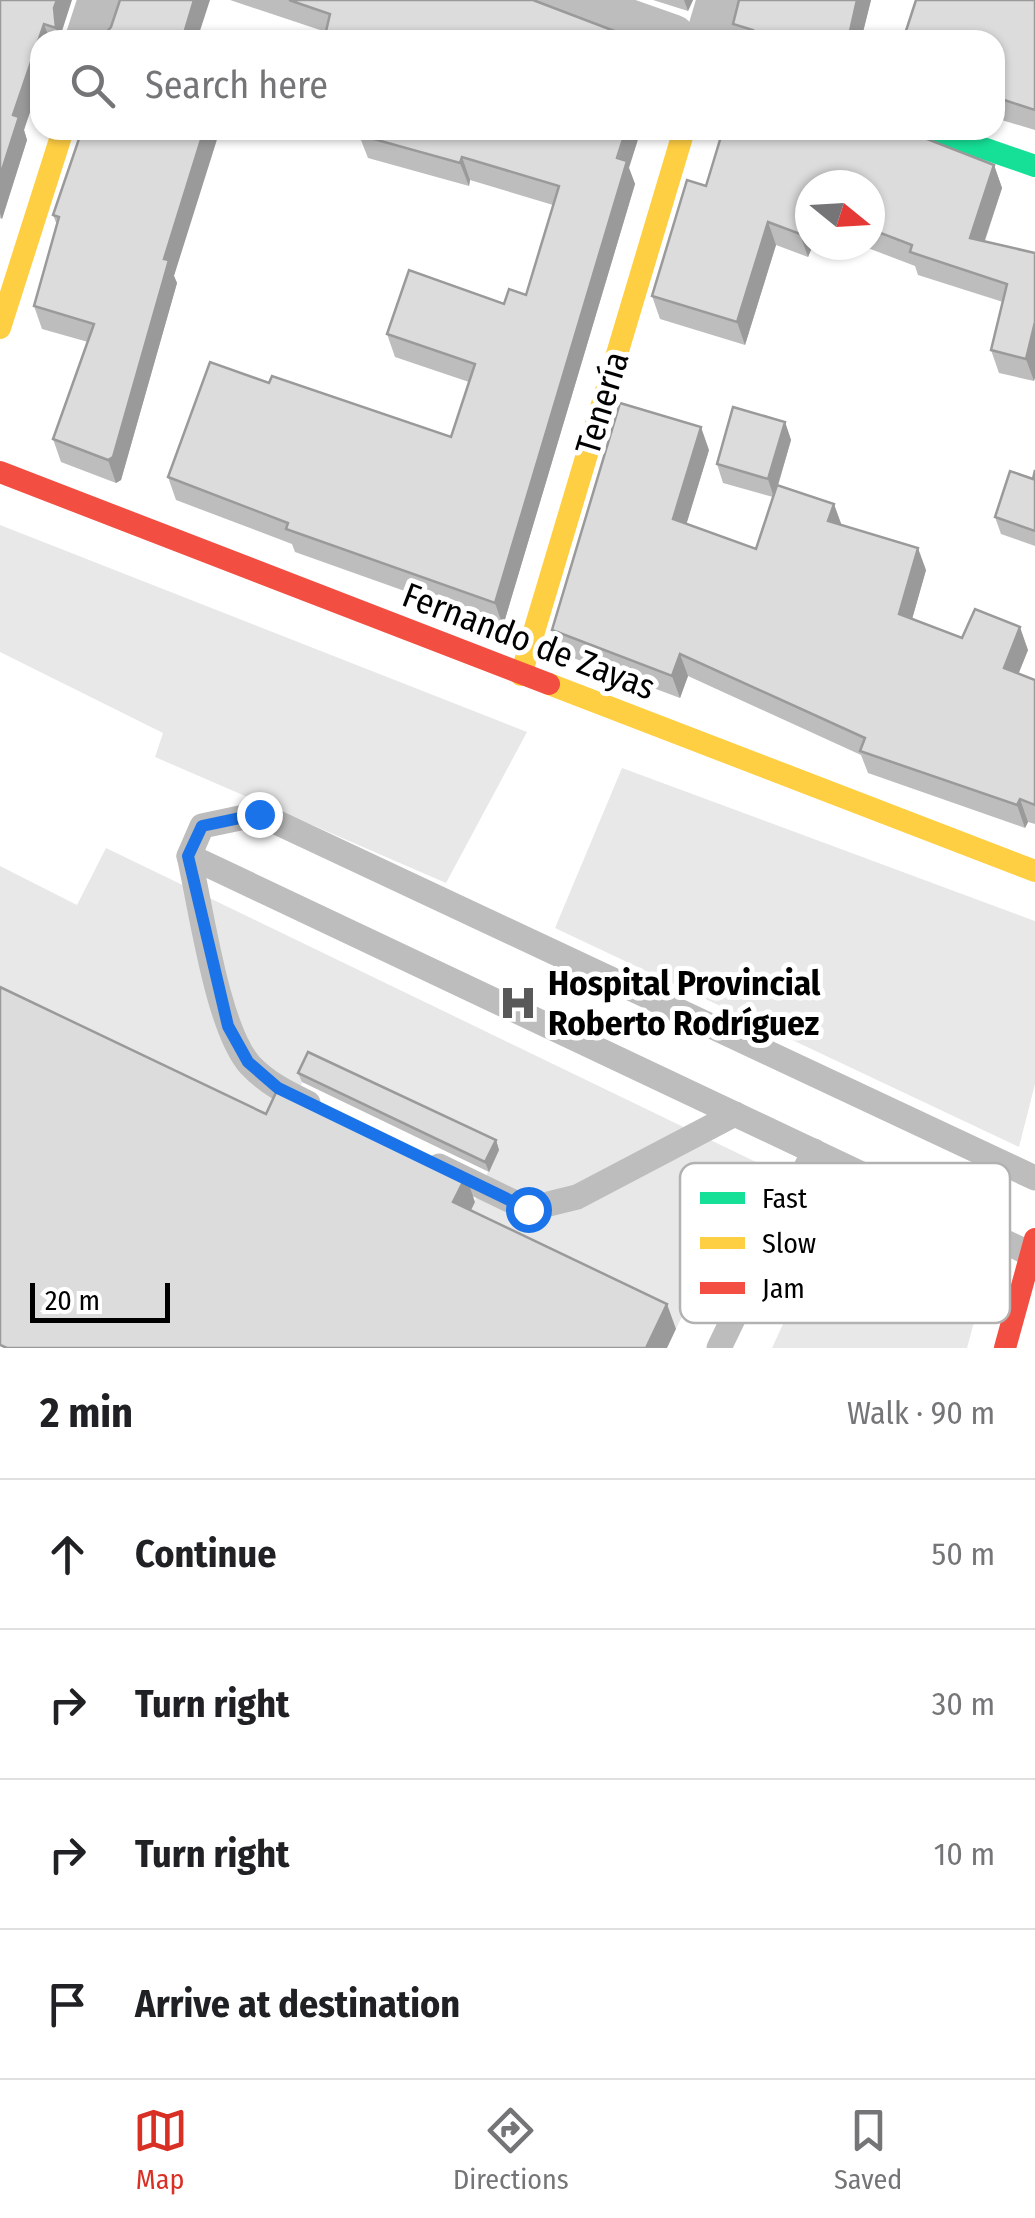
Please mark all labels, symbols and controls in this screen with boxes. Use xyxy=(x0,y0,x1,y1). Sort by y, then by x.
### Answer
search box xyxy=(30,30,1005,140)
icon: search xyxy=(65,58,120,113)
text: Search here xyxy=(145,62,328,108)
north arrow xyxy=(795,170,885,260)
street label: Tenería xyxy=(566,346,638,460)
street label: Fernando de Zayas xyxy=(397,574,661,708)
route end xyxy=(237,792,283,838)
place label: Hospital Provincial Roberto Rodríguez xyxy=(548,962,821,1044)
hospital icon: Hospital Provincial Roberto Rodríguez xyxy=(497,982,539,1024)
legend xyxy=(680,1163,1010,1323)
text: Fast xyxy=(762,1182,808,1215)
route start xyxy=(506,1187,552,1233)
text: Slow xyxy=(762,1227,816,1260)
text: Jam xyxy=(762,1272,805,1305)
scale bar xyxy=(30,1278,170,1322)
text: 20 m xyxy=(45,1284,100,1317)
text: 2 min xyxy=(40,1388,133,1438)
text: Walk · 90 m xyxy=(847,1394,995,1432)
icon: ahead xyxy=(40,1527,95,1582)
text: Continue xyxy=(135,1531,276,1577)
text: 50 m xyxy=(932,1535,995,1573)
icon: right xyxy=(40,1677,95,1732)
text: Turn right xyxy=(135,1681,289,1727)
text: 30 m xyxy=(932,1685,995,1723)
icon: right xyxy=(40,1827,95,1882)
text: Turn right xyxy=(135,1831,289,1877)
text: 10 m xyxy=(934,1835,995,1873)
icon: arrive xyxy=(40,1977,95,2032)
text: Arrive at destination xyxy=(135,1981,460,2027)
tab: Map xyxy=(133,2103,188,2196)
tab: Directions xyxy=(453,2103,569,2196)
tab: Saved xyxy=(834,2103,902,2196)

